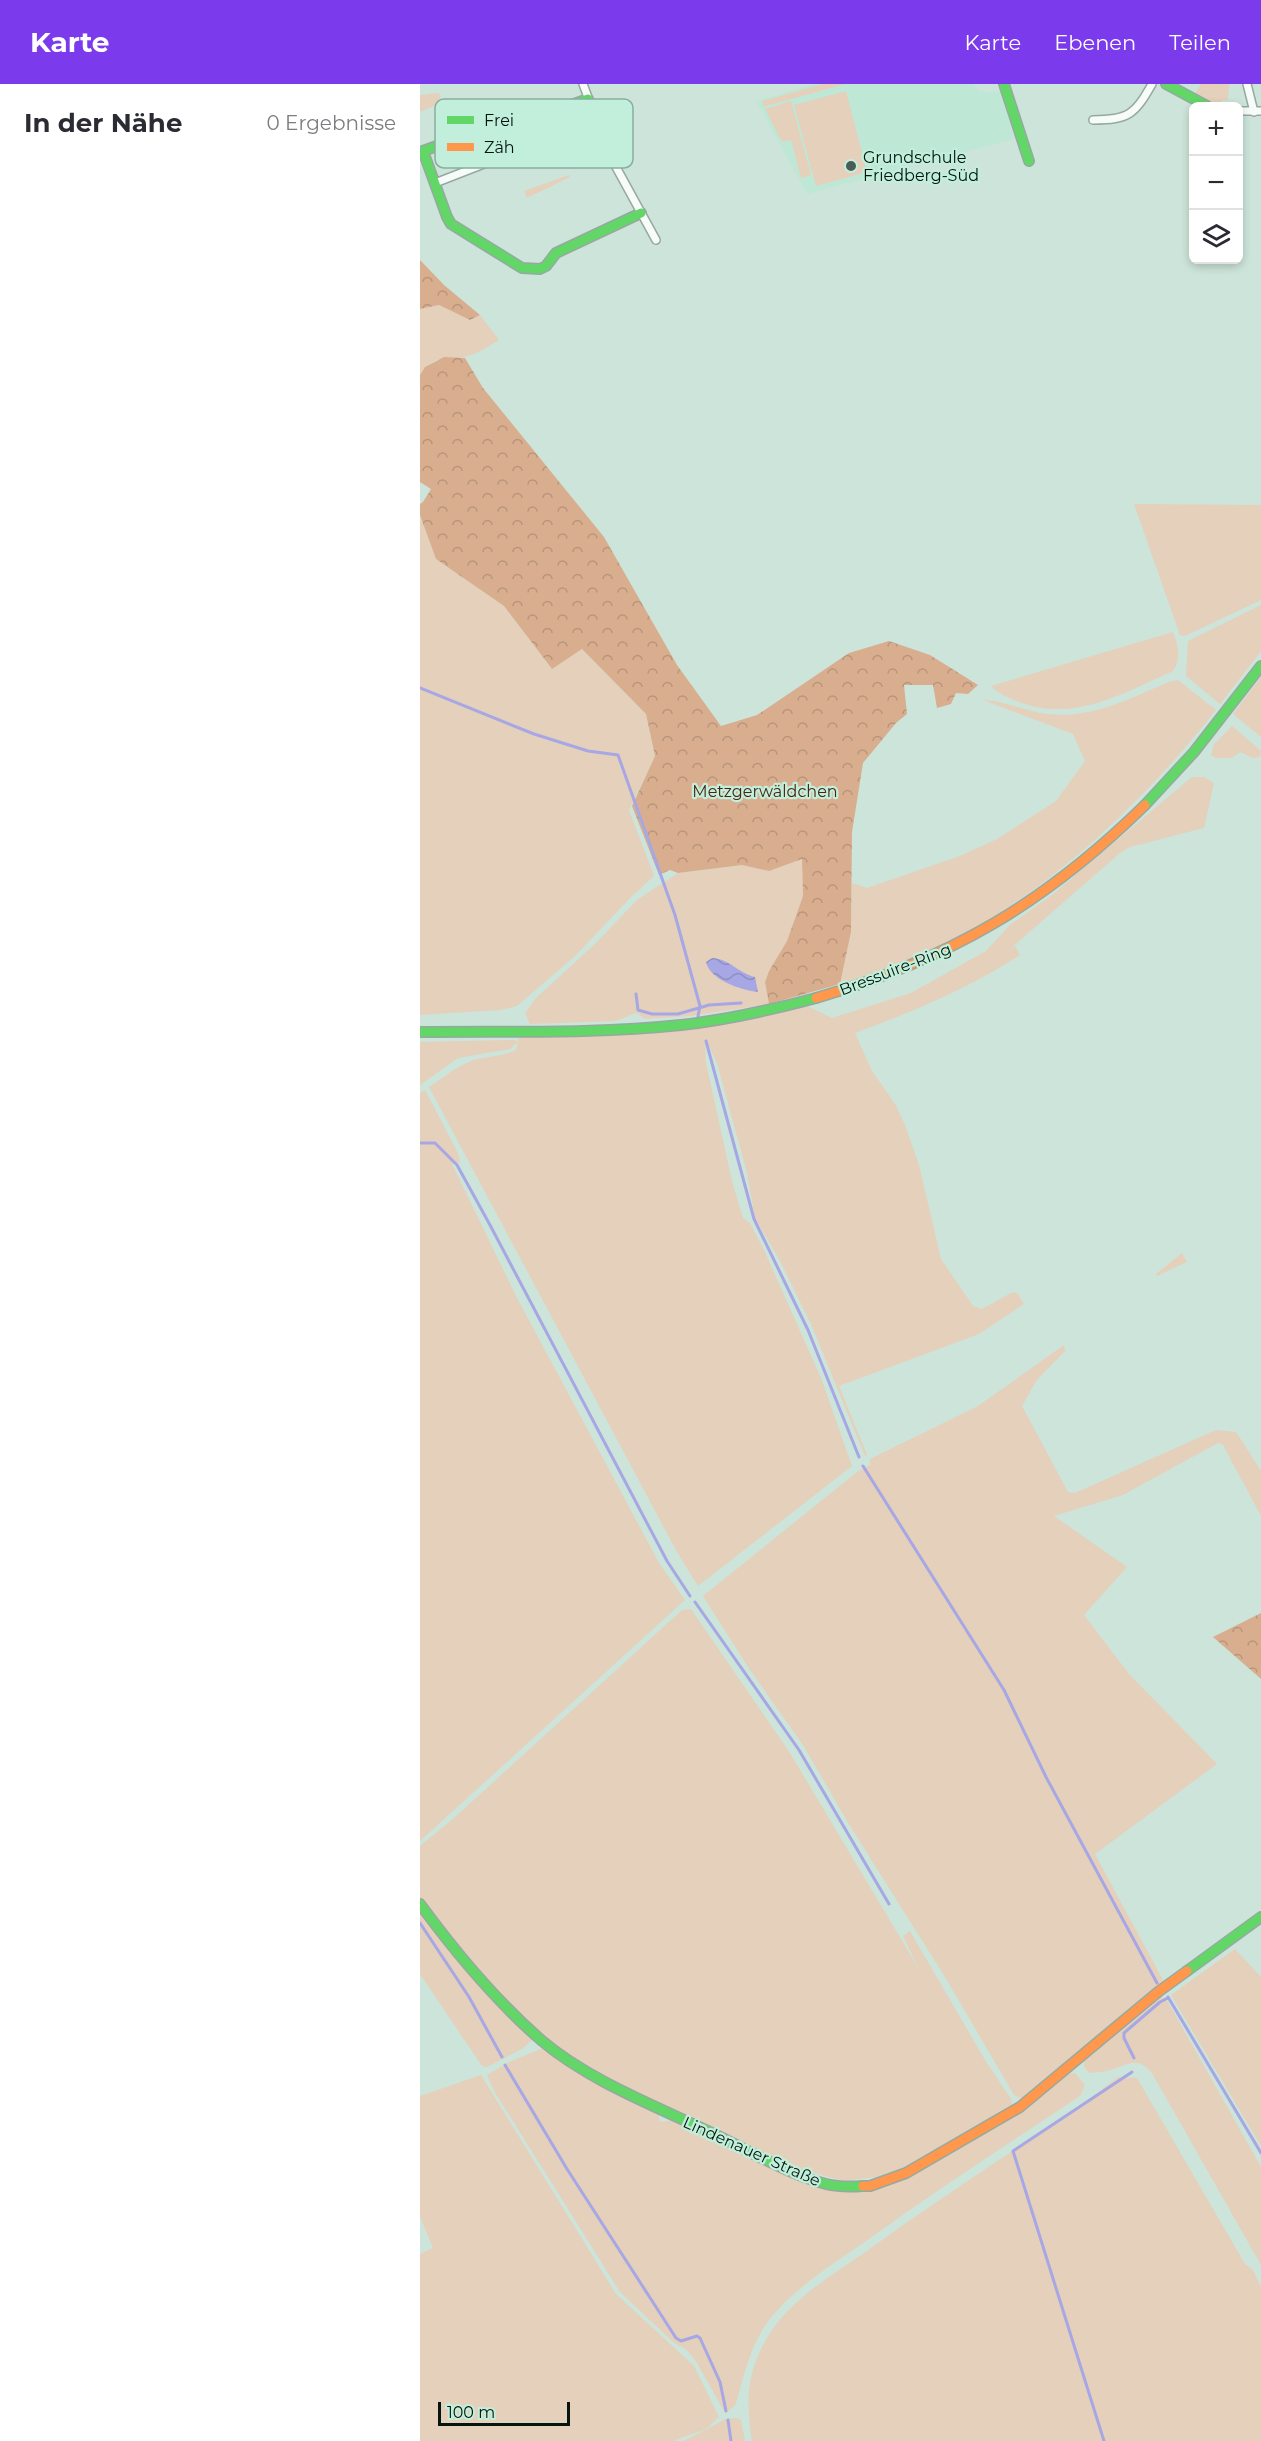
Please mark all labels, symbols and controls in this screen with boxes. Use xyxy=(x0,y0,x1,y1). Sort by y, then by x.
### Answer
text: Karte xyxy=(30,25,110,59)
text: Karte xyxy=(965,30,1021,55)
text: Ebenen xyxy=(1054,30,1136,55)
text: Teilen xyxy=(1169,30,1231,55)
legend xyxy=(435,99,633,168)
map controls xyxy=(1189,102,1243,264)
button: + xyxy=(1189,102,1243,156)
text: In der Nähe xyxy=(24,107,182,139)
text: 0 Ergebnisse xyxy=(267,111,396,135)
text: Frei xyxy=(484,111,514,130)
text: Zäh xyxy=(484,138,515,157)
place label: Grundschule Friedberg-Süd xyxy=(863,148,979,185)
button: − xyxy=(1189,156,1243,210)
marker: Grundschule Friedberg-Süd xyxy=(844,159,858,173)
button: layers xyxy=(1189,210,1243,264)
park label: Metzgerwäldchen xyxy=(692,782,838,801)
street label: Bressuire-Ring xyxy=(836,939,954,1000)
street label: Lindenauer Straße xyxy=(680,2113,823,2190)
scale bar xyxy=(438,2399,570,2426)
text: 100 m xyxy=(447,2403,495,2422)

